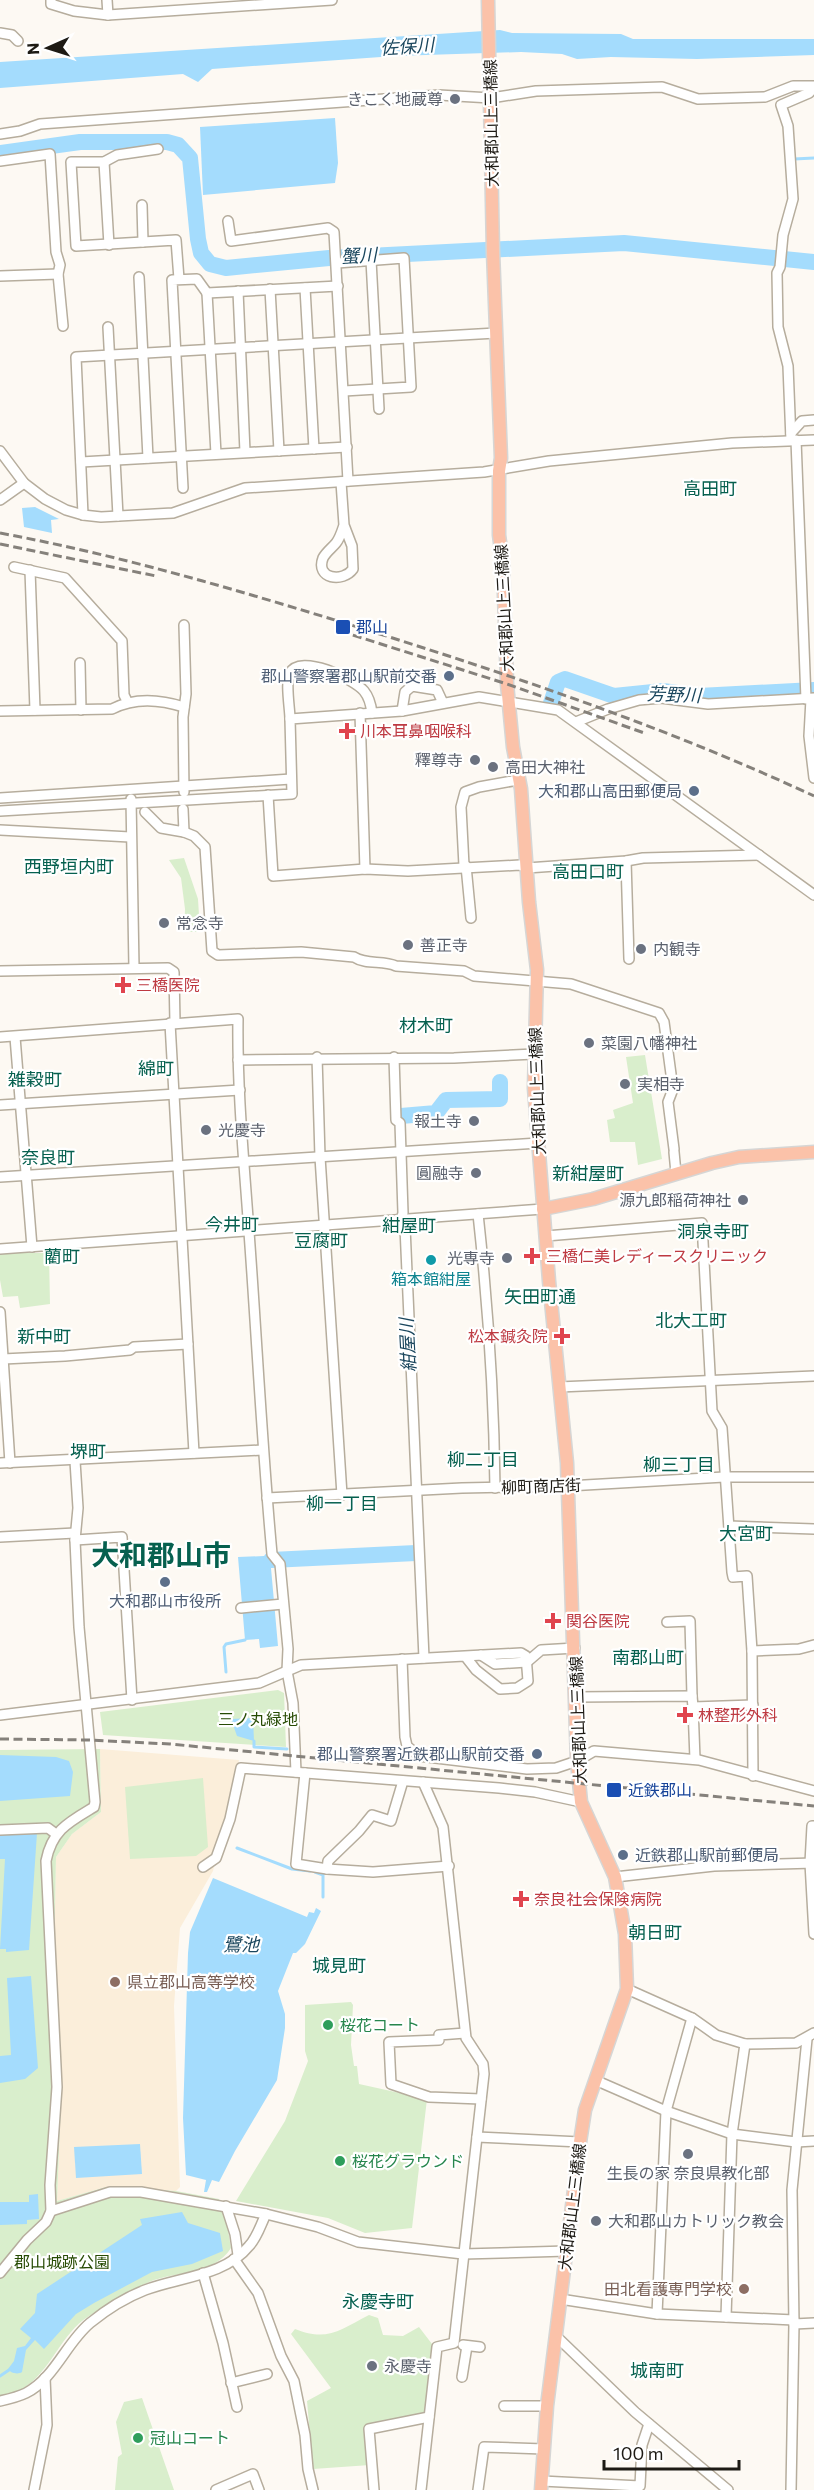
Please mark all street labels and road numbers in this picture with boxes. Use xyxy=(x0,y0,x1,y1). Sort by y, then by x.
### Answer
street label: 大和郡山上三橋線 xyxy=(480,59,501,187)
street label: 大和郡山上三橋線 xyxy=(491,544,516,672)
street label: 大和郡山上三橋線 xyxy=(525,1027,548,1155)
street label: 柳町商店街 xyxy=(501,1475,581,1496)
street label: 大和郡山上三橋線 xyxy=(566,1656,589,1784)
street label: 大和郡山上三橋線 xyxy=(554,2142,589,2272)

